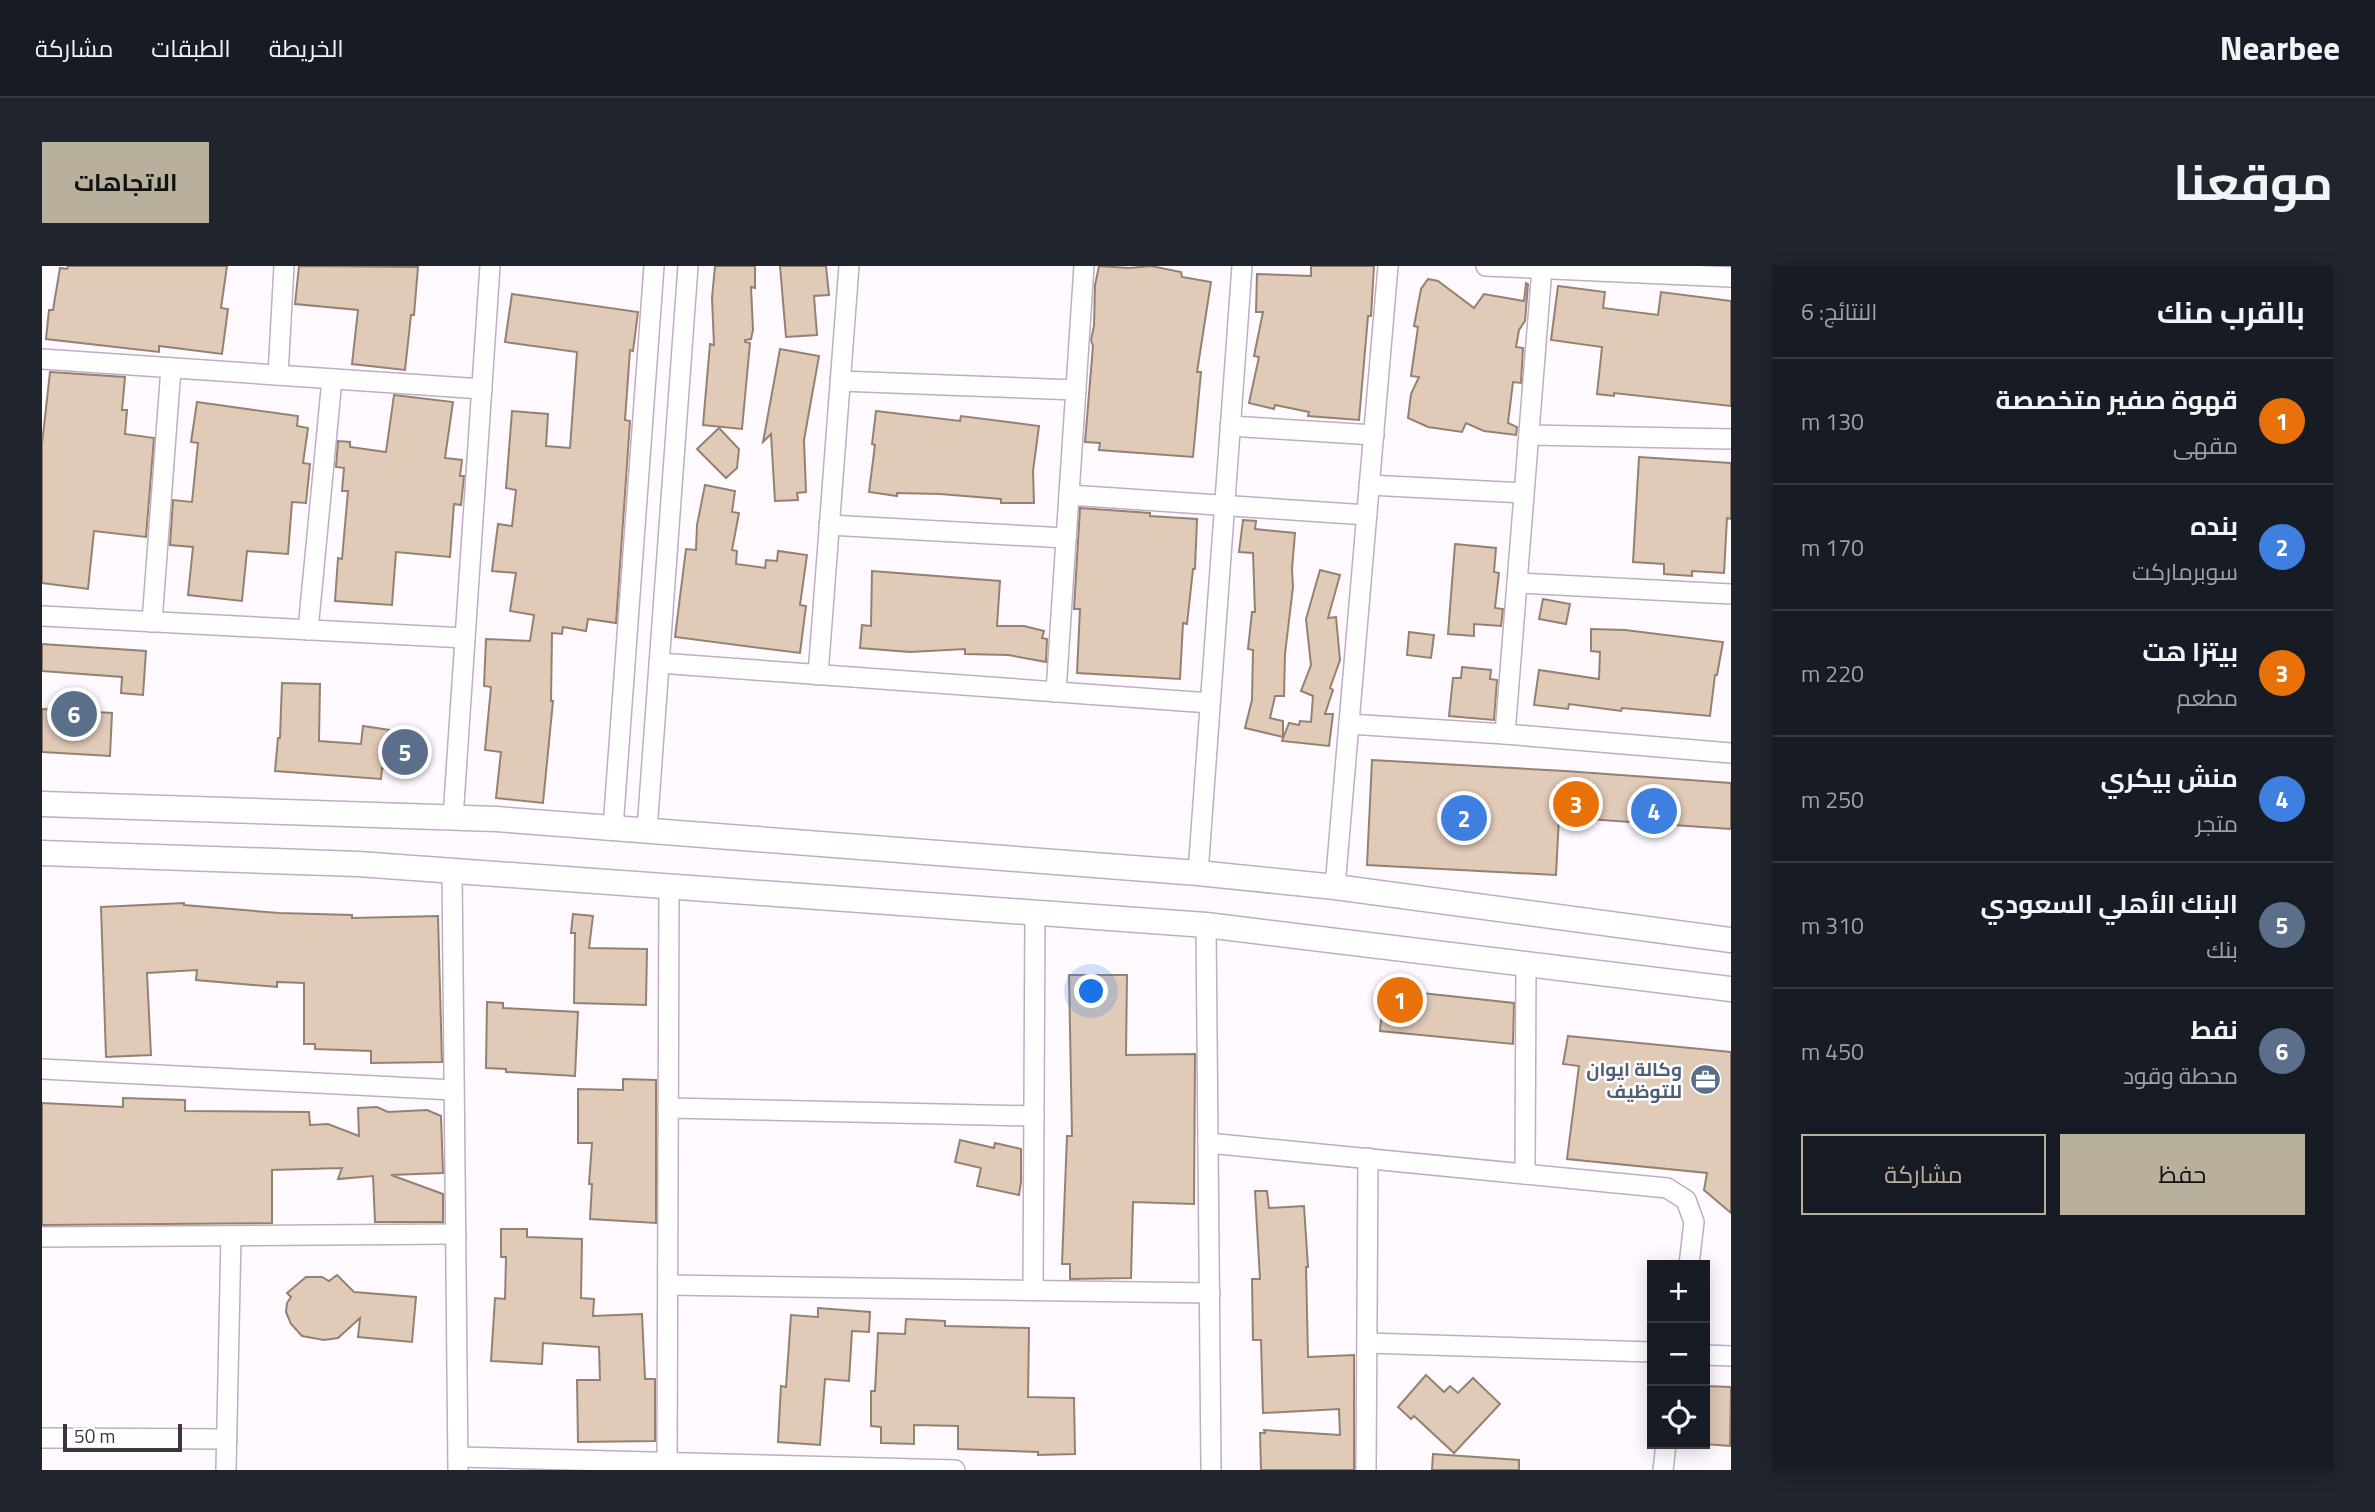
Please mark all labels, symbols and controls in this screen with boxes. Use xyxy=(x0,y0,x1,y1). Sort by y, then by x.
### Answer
text: Nearbee xyxy=(2220,23,2340,73)
text: مشاركة xyxy=(35,30,113,66)
text: الطبقات xyxy=(151,30,231,66)
text: الخريطة xyxy=(269,30,344,66)
button: الاتجاهات xyxy=(42,142,209,223)
text: موقعنا xyxy=(2173,144,2333,219)
text: بالقرب منك xyxy=(2157,289,2305,335)
text: النتائج: 6 xyxy=(1801,294,1877,329)
text: قهوة صفير متخصصة xyxy=(1996,380,2238,419)
text: 130 m xyxy=(1801,404,1864,439)
text: 1 xyxy=(2276,404,2288,439)
text: مقهى xyxy=(2173,428,2238,463)
text: بنده xyxy=(2190,506,2238,545)
text: 170 m xyxy=(1801,530,1864,565)
text: 2 xyxy=(2276,530,2288,565)
text: سوبرماركت xyxy=(2132,554,2238,589)
text: بيتزا هت xyxy=(2143,632,2238,671)
text: 220 m xyxy=(1801,656,1864,691)
text: 3 xyxy=(2276,656,2288,691)
text: مطعم xyxy=(2176,680,2238,715)
pin: 6 xyxy=(51,688,97,740)
pin: 5 xyxy=(382,726,428,778)
text: منش بيكري xyxy=(2101,758,2238,797)
pin: 3 xyxy=(1553,778,1599,830)
text: 250 m xyxy=(1801,782,1864,817)
text: 4 xyxy=(2276,782,2288,817)
pin: 4 xyxy=(1631,785,1677,837)
pin: 2 xyxy=(1441,792,1487,844)
text: متجر xyxy=(2196,806,2238,841)
text: البنك الأهلي السعودي xyxy=(1981,884,2238,923)
text: 310 m xyxy=(1801,908,1864,943)
text: 5 xyxy=(2276,908,2288,943)
text: بنك xyxy=(2206,932,2238,967)
your location xyxy=(1074,974,1108,1008)
pin: 1 xyxy=(1377,974,1423,1026)
text: نفط xyxy=(2191,1010,2238,1049)
text: 450 m xyxy=(1801,1034,1864,1069)
text: 6 xyxy=(2276,1034,2288,1069)
place label: وكالة ايوان للتوظيف xyxy=(1586,1054,1682,1105)
text: محطة وقود xyxy=(2123,1058,2238,1093)
office icon: وكالة ايوان للتوظيف xyxy=(1688,1063,1722,1097)
button: مشاركة xyxy=(1801,1134,2046,1215)
button: حفظ xyxy=(2060,1134,2305,1215)
map controls xyxy=(1647,1260,1710,1449)
button: + xyxy=(1647,1260,1710,1323)
button: − xyxy=(1647,1323,1710,1386)
button: locate xyxy=(1647,1386,1710,1449)
scale bar xyxy=(63,1421,182,1453)
text: 50 m xyxy=(74,1421,115,1450)

